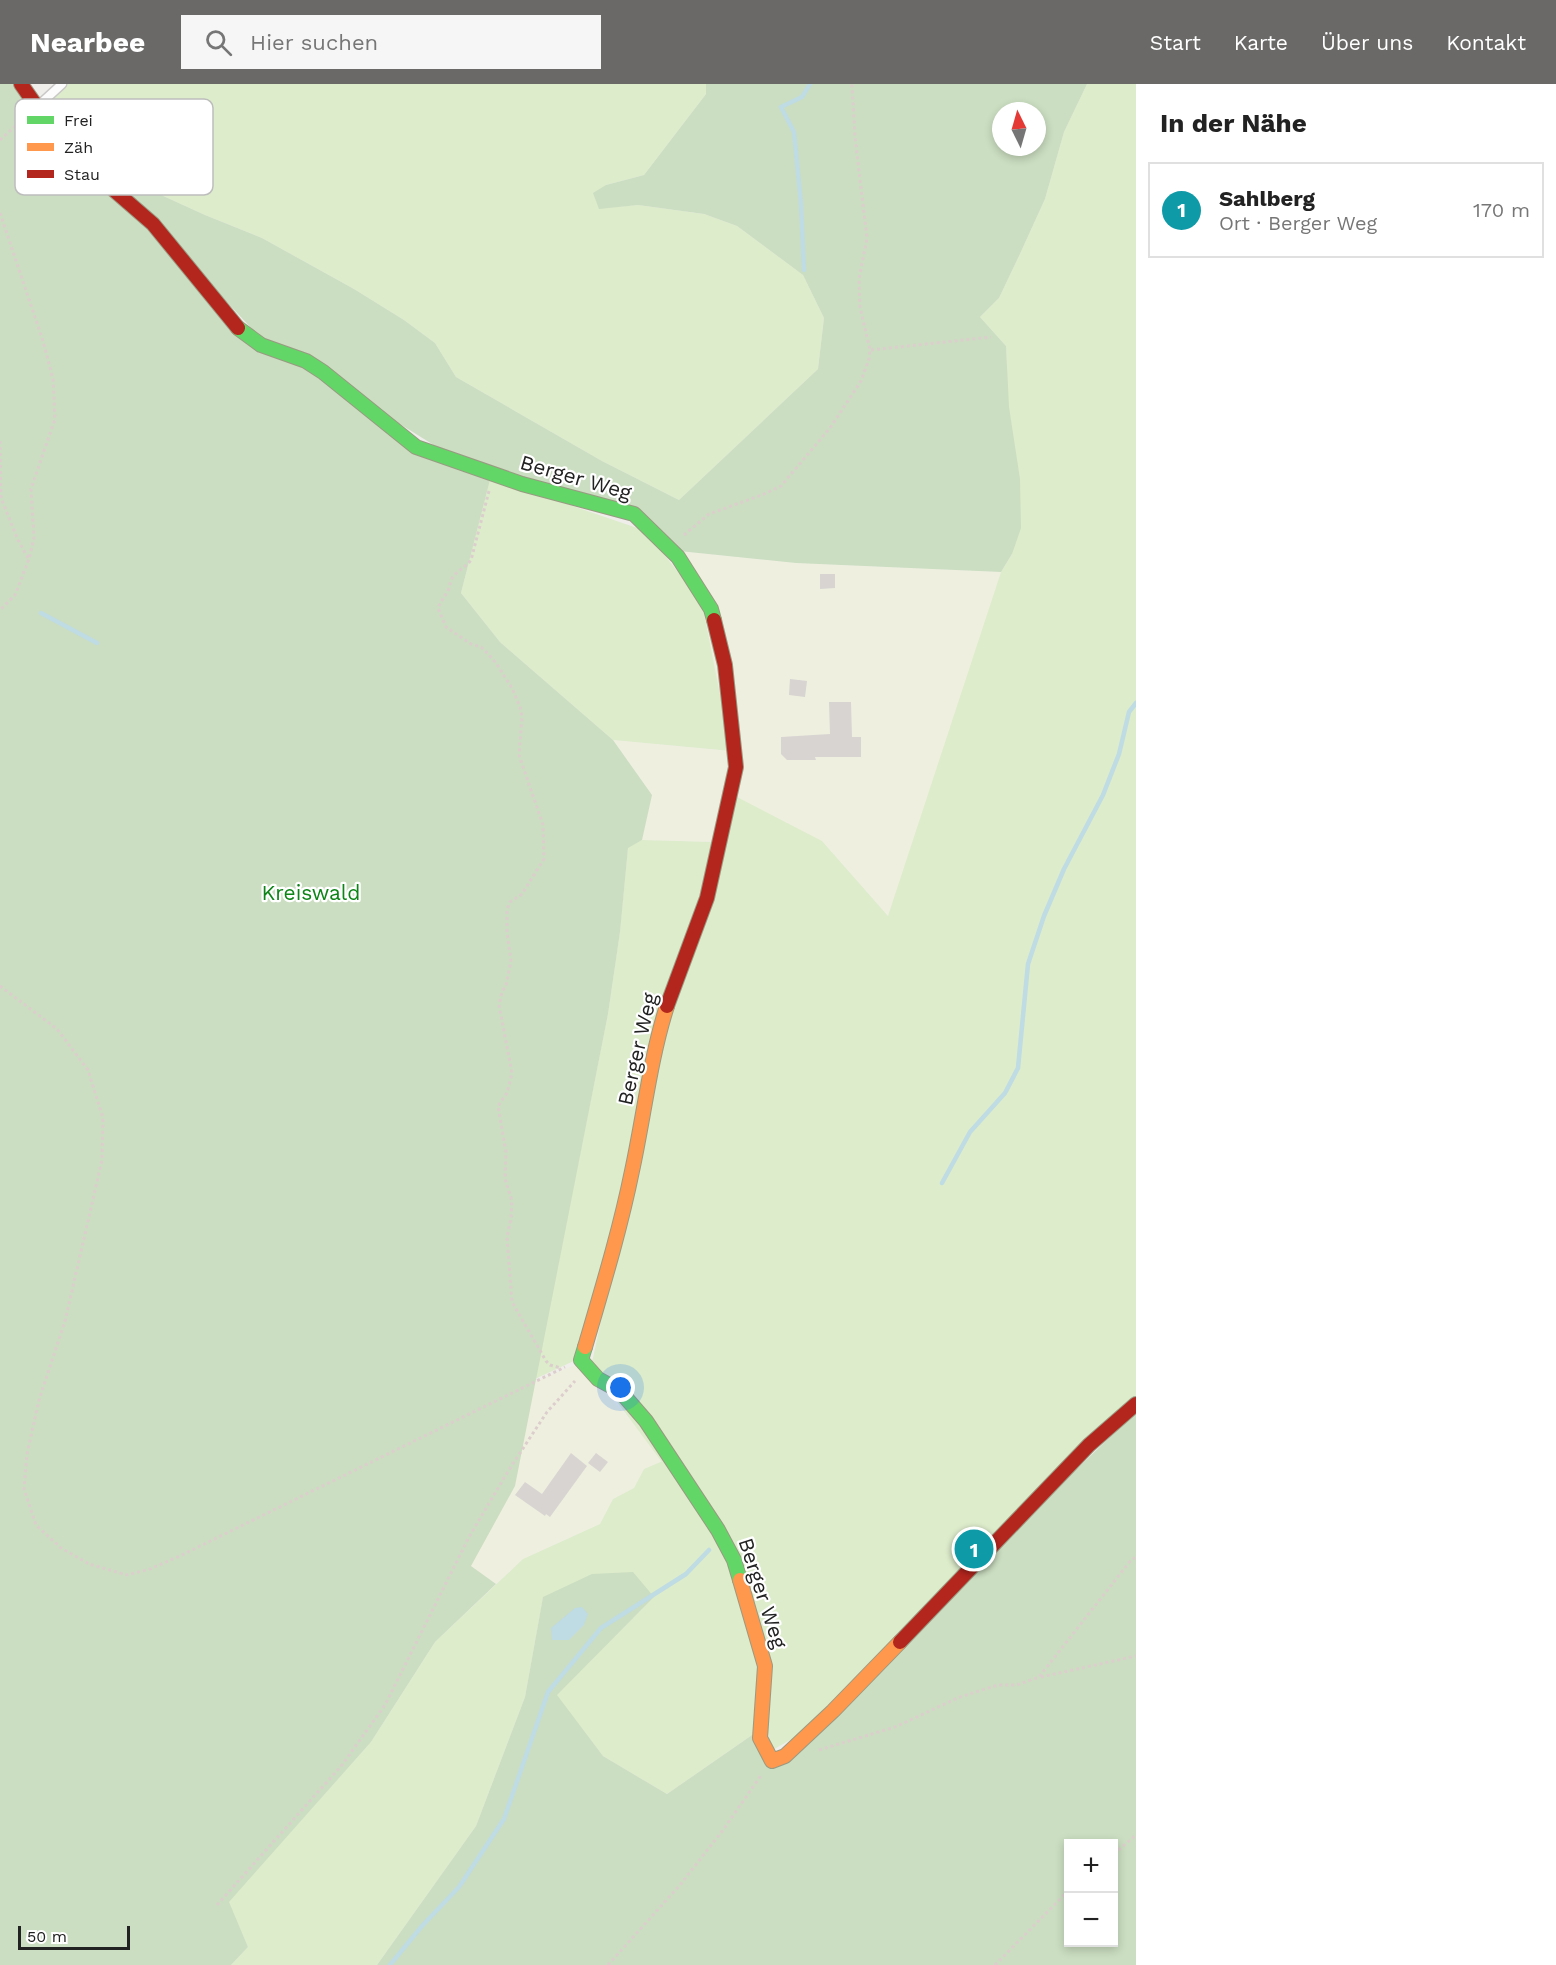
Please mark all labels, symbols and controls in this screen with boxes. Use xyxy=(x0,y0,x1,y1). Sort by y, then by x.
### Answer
search box xyxy=(181,15,601,69)
text: Nearbee xyxy=(30,26,145,59)
icon: search xyxy=(202,26,235,59)
text: Hier suchen xyxy=(250,30,378,55)
text: Start xyxy=(1150,30,1201,55)
text: Karte xyxy=(1234,30,1288,55)
text: Über uns xyxy=(1321,30,1413,55)
text: Kontakt xyxy=(1446,30,1526,55)
legend xyxy=(15,99,213,195)
north arrow xyxy=(992,102,1046,156)
text: In der Nähe xyxy=(1160,108,1307,138)
text: Frei xyxy=(64,111,93,130)
text: Zäh xyxy=(64,138,93,157)
text: Stau xyxy=(64,165,100,184)
text: Sahlberg xyxy=(1219,186,1315,211)
text: 1 xyxy=(1177,198,1186,222)
text: 170 m xyxy=(1473,198,1530,222)
text: Ort · Berger Weg xyxy=(1219,211,1377,235)
street label: Berger Weg xyxy=(517,449,635,505)
park label: Kreiswald xyxy=(262,880,360,905)
street label: Berger Weg xyxy=(612,990,662,1108)
your location xyxy=(606,1373,635,1402)
pin: 1 xyxy=(954,1526,994,1572)
street label: Berger Weg xyxy=(733,1535,793,1652)
map controls xyxy=(1064,1839,1118,1947)
button: + xyxy=(1064,1839,1118,1893)
button: − xyxy=(1064,1893,1118,1947)
scale bar xyxy=(18,1923,130,1950)
text: 50 m xyxy=(27,1927,67,1946)

